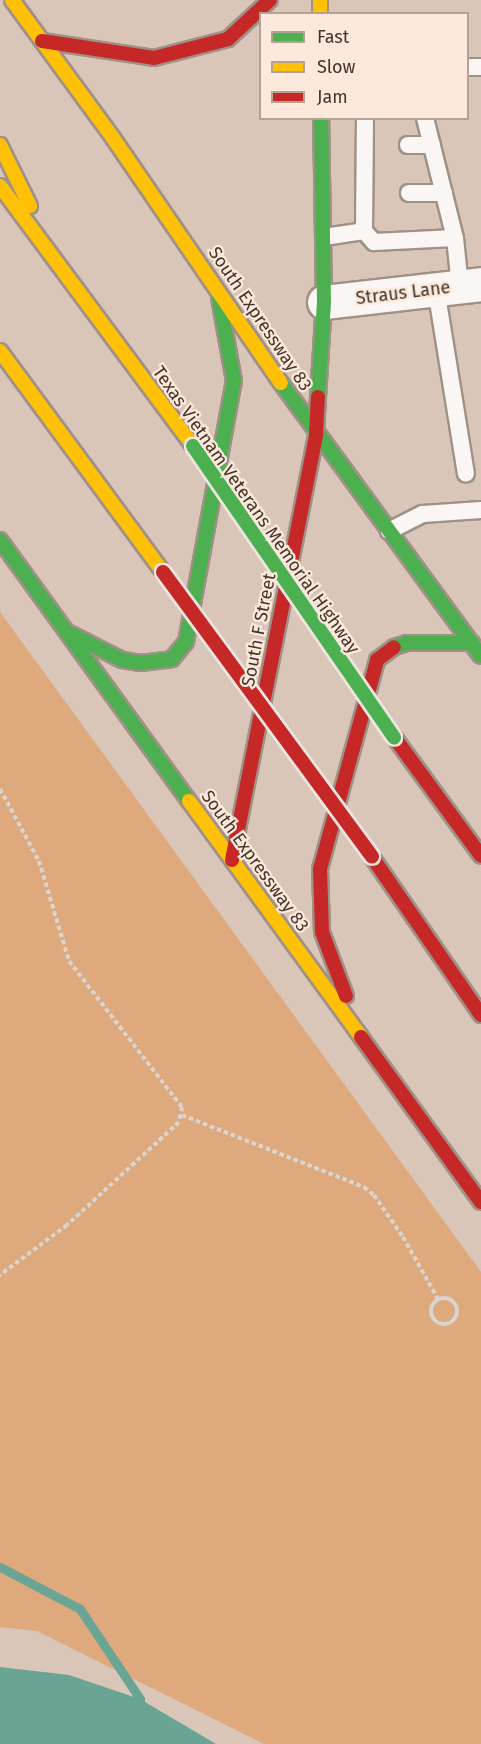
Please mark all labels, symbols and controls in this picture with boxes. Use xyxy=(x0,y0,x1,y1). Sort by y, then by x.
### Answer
legend xyxy=(259,12,469,120)
text: Fast xyxy=(317,26,349,48)
text: Slow xyxy=(317,56,355,78)
text: Jam xyxy=(317,86,348,108)
street label: South Expressway 83 xyxy=(204,243,316,395)
street label: Straus Lane xyxy=(355,276,451,310)
street label: Texas Vietnam Veterans Memorial Highway xyxy=(148,362,364,658)
street label: South F Street xyxy=(237,571,281,689)
street label: South Expressway 83 xyxy=(197,786,313,936)

